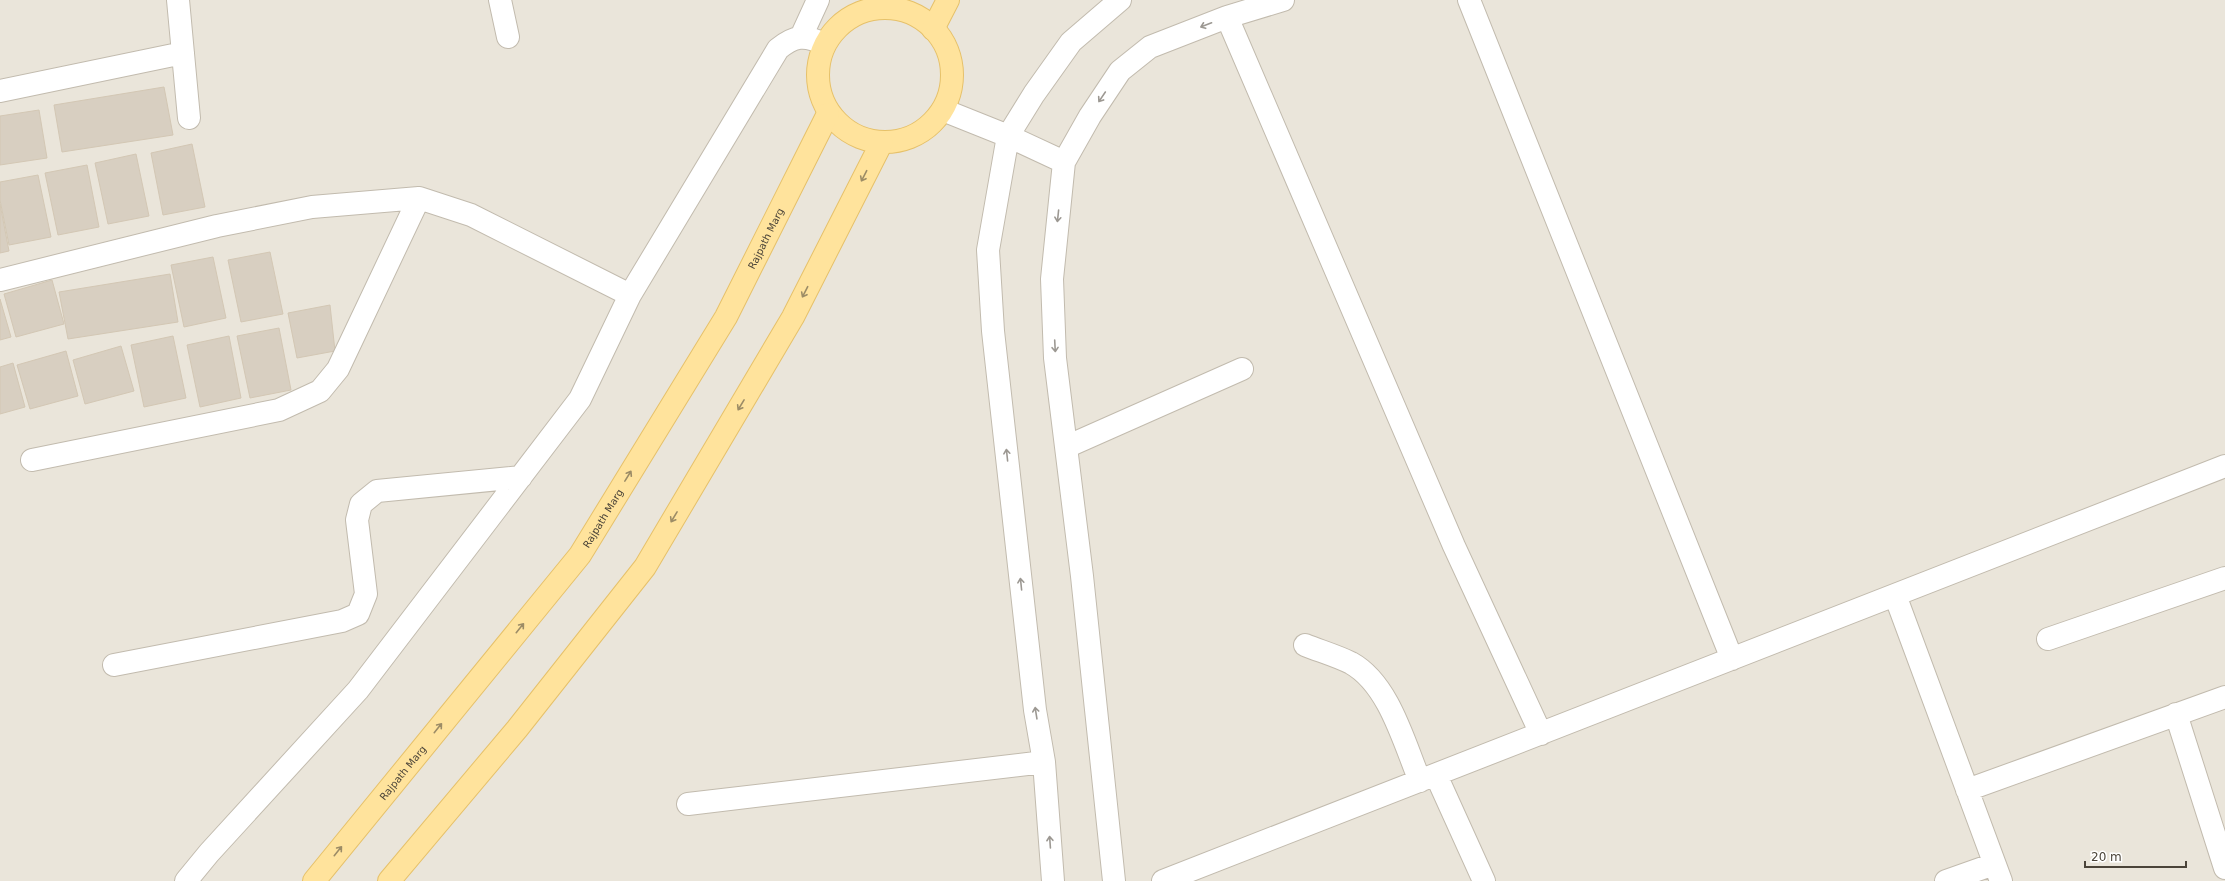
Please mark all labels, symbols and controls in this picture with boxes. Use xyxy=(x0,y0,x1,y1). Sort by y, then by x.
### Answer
one-way arrow xyxy=(1200,22,1212,30)
one-way arrow xyxy=(1098,92,1106,103)
one-way arrow xyxy=(860,170,868,182)
street label: Rajpath Marg xyxy=(746,206,785,271)
one-way arrow xyxy=(1054,209,1062,222)
one-way arrow xyxy=(801,286,809,298)
one-way arrow xyxy=(1051,339,1058,352)
one-way arrow xyxy=(736,399,744,411)
one-way arrow xyxy=(1003,449,1011,462)
one-way arrow xyxy=(624,471,632,482)
street label: Rajpath Marg xyxy=(580,487,625,549)
one-way arrow xyxy=(670,511,678,523)
one-way arrow xyxy=(1017,578,1025,591)
one-way arrow xyxy=(516,622,525,633)
one-way arrow xyxy=(1032,707,1040,720)
one-way arrow xyxy=(434,723,442,734)
street label: Rajpath Marg xyxy=(377,743,428,802)
one-way arrow xyxy=(1047,836,1054,849)
scale bar xyxy=(2085,843,2186,869)
one-way arrow xyxy=(334,845,343,856)
text: 20 m xyxy=(2091,850,2122,864)

